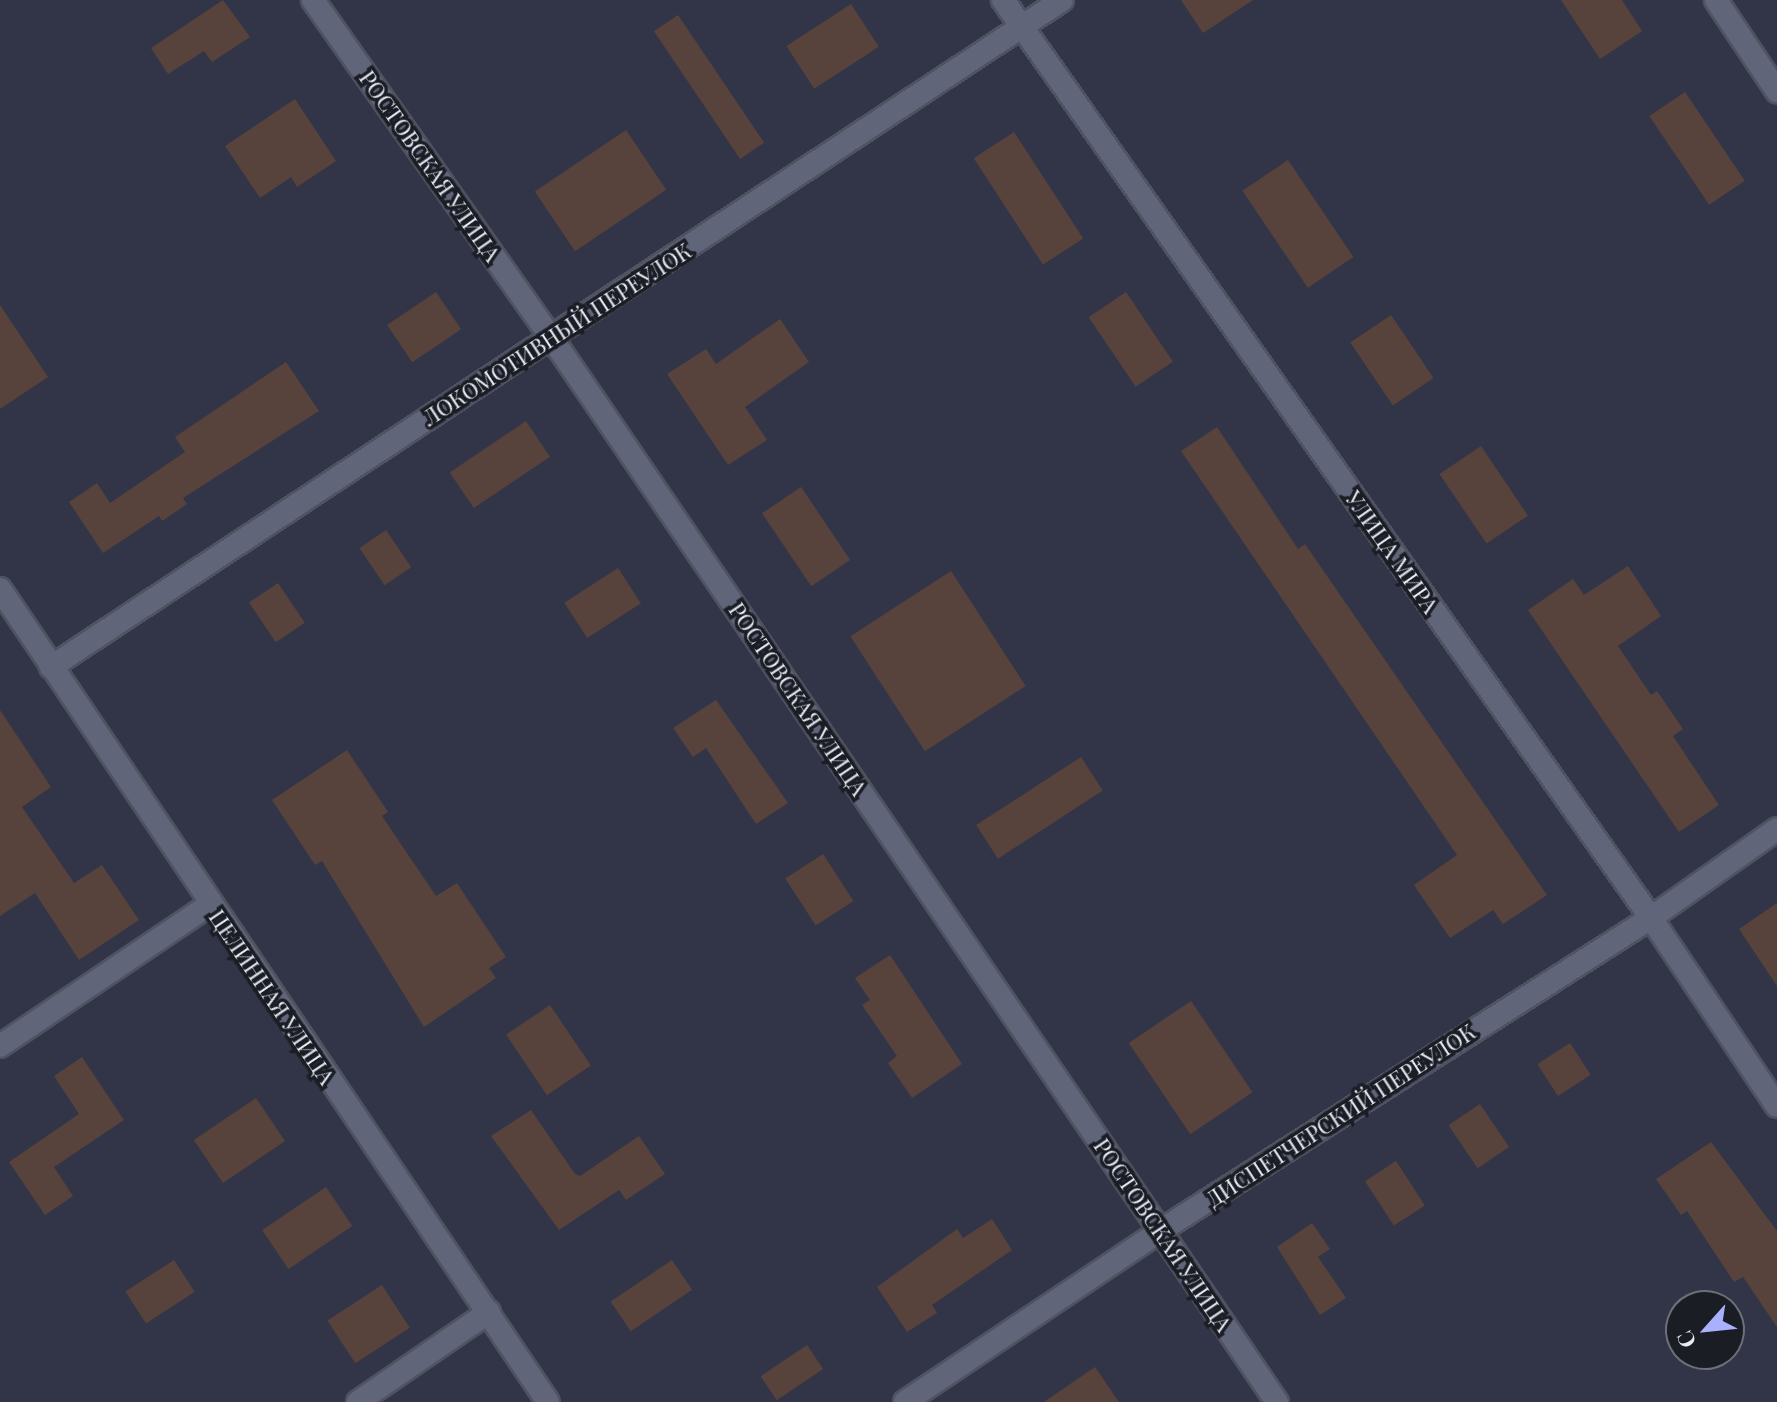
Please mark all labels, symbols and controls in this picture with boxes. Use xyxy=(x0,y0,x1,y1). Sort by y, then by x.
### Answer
street label: РОСТОВСКАЯ УЛИЦА xyxy=(354,65,506,267)
street label: ЛОКОМОТИВНЫЙ ПЕРЕУЛОК xyxy=(418,237,696,431)
street label: УЛИЦА МИРА xyxy=(1340,486,1444,618)
street label: РОСТОВСКАЯ УЛИЦА xyxy=(724,597,872,801)
street label: ЦЕЛИННАЯ УЛИЦА xyxy=(204,905,340,1089)
street label: ДИСПЕТЧЕРСКИЙ ПЕРЕУЛОК xyxy=(1202,1018,1480,1212)
street label: РОСТОВСКАЯ УЛИЦА xyxy=(1089,1133,1237,1337)
north arrow xyxy=(1665,1290,1745,1370)
text: С xyxy=(1669,1326,1702,1354)

